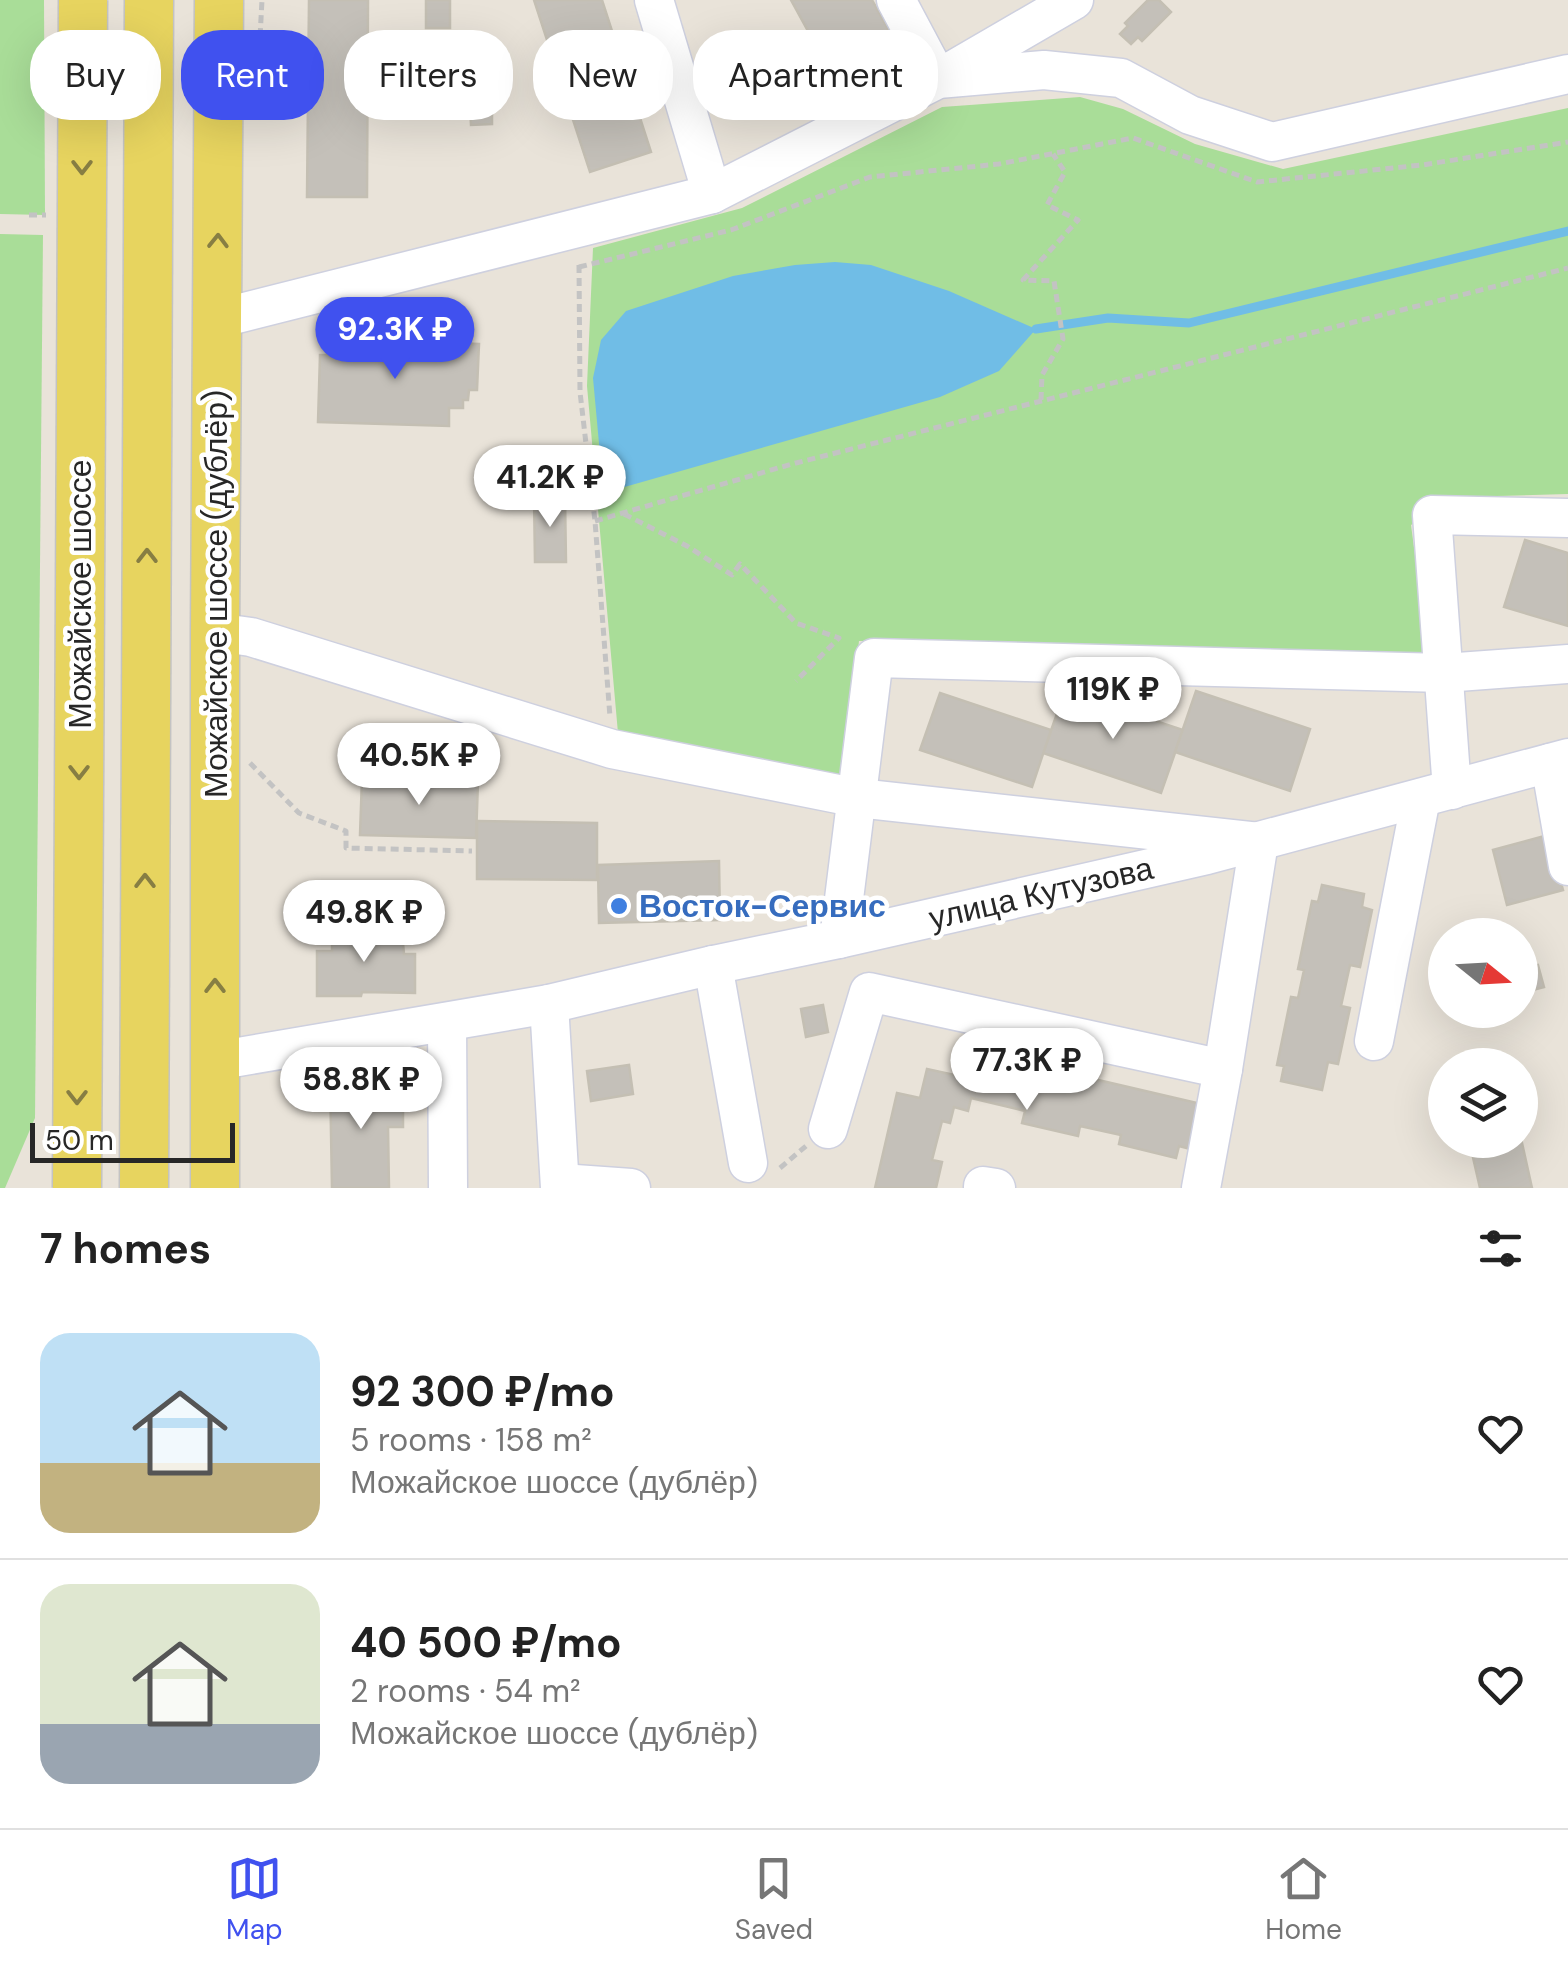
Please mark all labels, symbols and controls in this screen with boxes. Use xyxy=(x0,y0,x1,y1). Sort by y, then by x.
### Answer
chip: Buy xyxy=(30,30,161,120)
chip: Rent xyxy=(181,30,324,120)
chip: Filters xyxy=(344,30,513,120)
chip: New xyxy=(533,30,673,120)
chip: Apartment xyxy=(693,30,938,120)
one-way arrow xyxy=(71,160,93,176)
one-way arrow xyxy=(207,232,229,248)
pin: 92.3K ₽ xyxy=(303,297,487,382)
text: 92.3K ₽ xyxy=(337,308,453,350)
street label: Можайское шоссе (дублёр) xyxy=(195,390,237,798)
pin: 41.2K ₽ xyxy=(458,445,642,530)
text: 41.2K ₽ xyxy=(496,456,604,498)
street label: Можайское шоссе xyxy=(59,459,101,729)
one-way arrow xyxy=(136,547,158,562)
pin: 119K ₽ xyxy=(1032,657,1194,742)
text: 119K ₽ xyxy=(1067,668,1159,710)
pin: 40.5K ₽ xyxy=(327,723,511,808)
text: 40.5K ₽ xyxy=(359,734,479,776)
one-way arrow xyxy=(68,766,90,781)
street label: улица Кутузова xyxy=(925,847,1157,939)
one-way arrow xyxy=(134,872,156,888)
pin: 49.8K ₽ xyxy=(272,880,456,965)
place label: Восток-Сервис xyxy=(639,885,886,927)
text: 49.8K ₽ xyxy=(305,891,423,933)
marker: Восток-Сервис xyxy=(608,895,630,917)
north arrow xyxy=(1428,918,1538,1028)
map controls xyxy=(1428,918,1538,1158)
one-way arrow xyxy=(204,977,226,992)
pin: 77.3K ₽ xyxy=(935,1028,1119,1113)
text: 77.3K ₽ xyxy=(972,1039,1082,1081)
pin: 58.8K ₽ xyxy=(269,1047,453,1132)
button: layers xyxy=(1428,1048,1538,1158)
text: 58.8K ₽ xyxy=(302,1058,420,1100)
one-way arrow xyxy=(66,1090,88,1106)
scale bar xyxy=(30,1118,235,1162)
text: 50 m xyxy=(45,1122,114,1159)
text: 7 homes xyxy=(40,1221,211,1276)
icon: filters xyxy=(1473,1221,1528,1276)
text: 92 300 ₽/mo xyxy=(350,1364,615,1419)
icon: home xyxy=(120,1373,240,1493)
icon: heart xyxy=(1473,1406,1528,1461)
text: 5 rooms · 158 m² xyxy=(350,1419,592,1461)
text: Можайское шоссе (дублёр) xyxy=(350,1461,758,1503)
text: 40 500 ₽/mo xyxy=(350,1615,622,1670)
icon: home xyxy=(120,1624,240,1744)
icon: heart xyxy=(1473,1657,1528,1712)
text: 2 rooms · 54 m² xyxy=(350,1670,581,1712)
text: Можайское шоссе (дублёр) xyxy=(350,1712,758,1754)
tab: Map xyxy=(226,1851,282,1948)
tab: Saved xyxy=(735,1851,813,1948)
tab: Home xyxy=(1265,1851,1342,1948)

